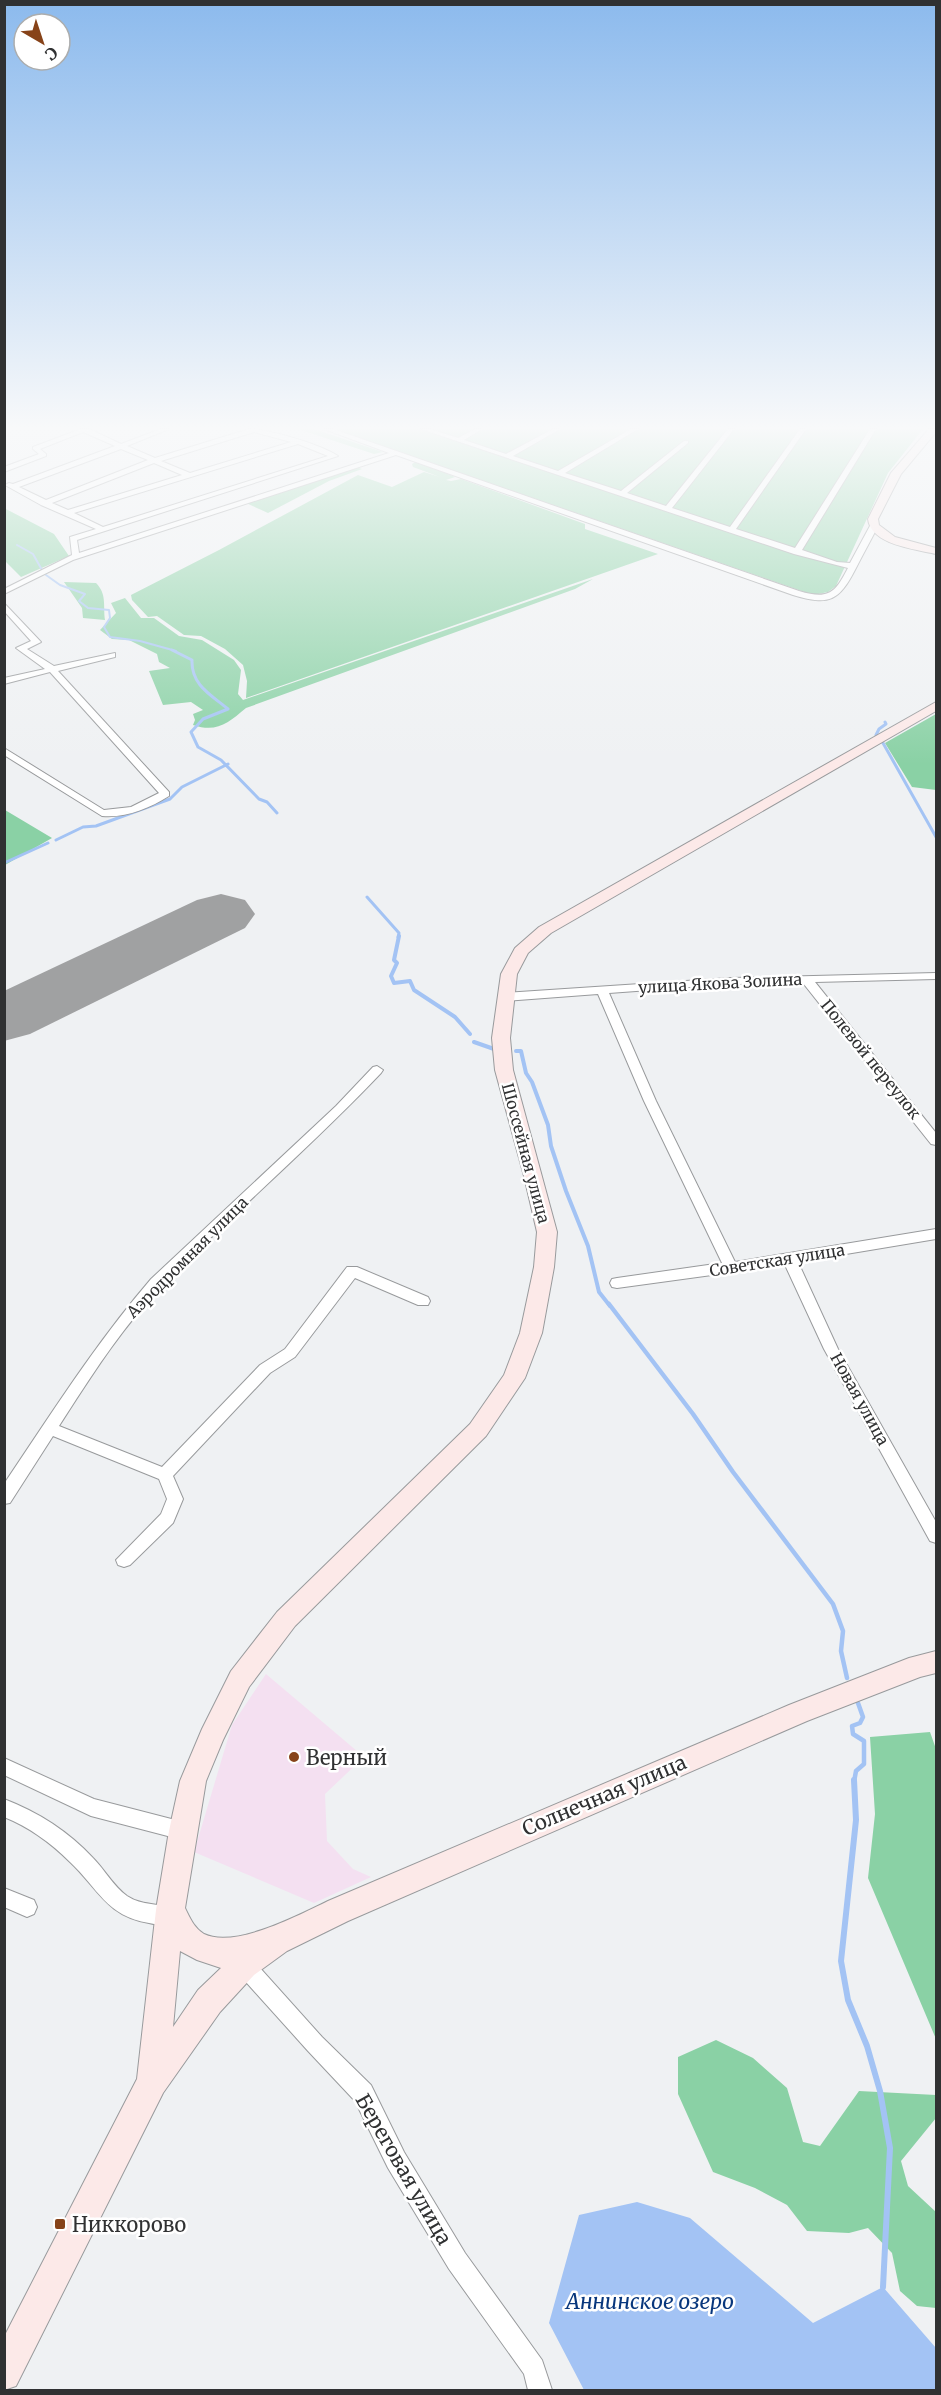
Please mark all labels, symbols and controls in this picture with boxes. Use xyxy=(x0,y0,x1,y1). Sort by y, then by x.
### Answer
north arrow xyxy=(12,12,72,72)
text: С xyxy=(41,43,62,65)
street label: улица Якова Золина xyxy=(638,969,803,997)
street label: Полевой переулок xyxy=(817,995,925,1123)
street label: Шоссейная улица xyxy=(498,1081,554,1226)
street label: Аэродромная улица xyxy=(122,1192,252,1322)
street label: Советская улица xyxy=(708,1239,846,1281)
street label: Новая улица xyxy=(826,1349,894,1449)
place label: Верный xyxy=(306,1745,387,1770)
street label: Солнечная улица xyxy=(518,1749,690,1841)
marker: Верный xyxy=(287,1750,301,1764)
street label: Береговая улица xyxy=(351,2089,458,2249)
place label: Никкорово xyxy=(72,2212,187,2237)
marker: Никкорово xyxy=(53,2217,67,2231)
water label: Аннинское озеро xyxy=(564,2288,734,2315)

